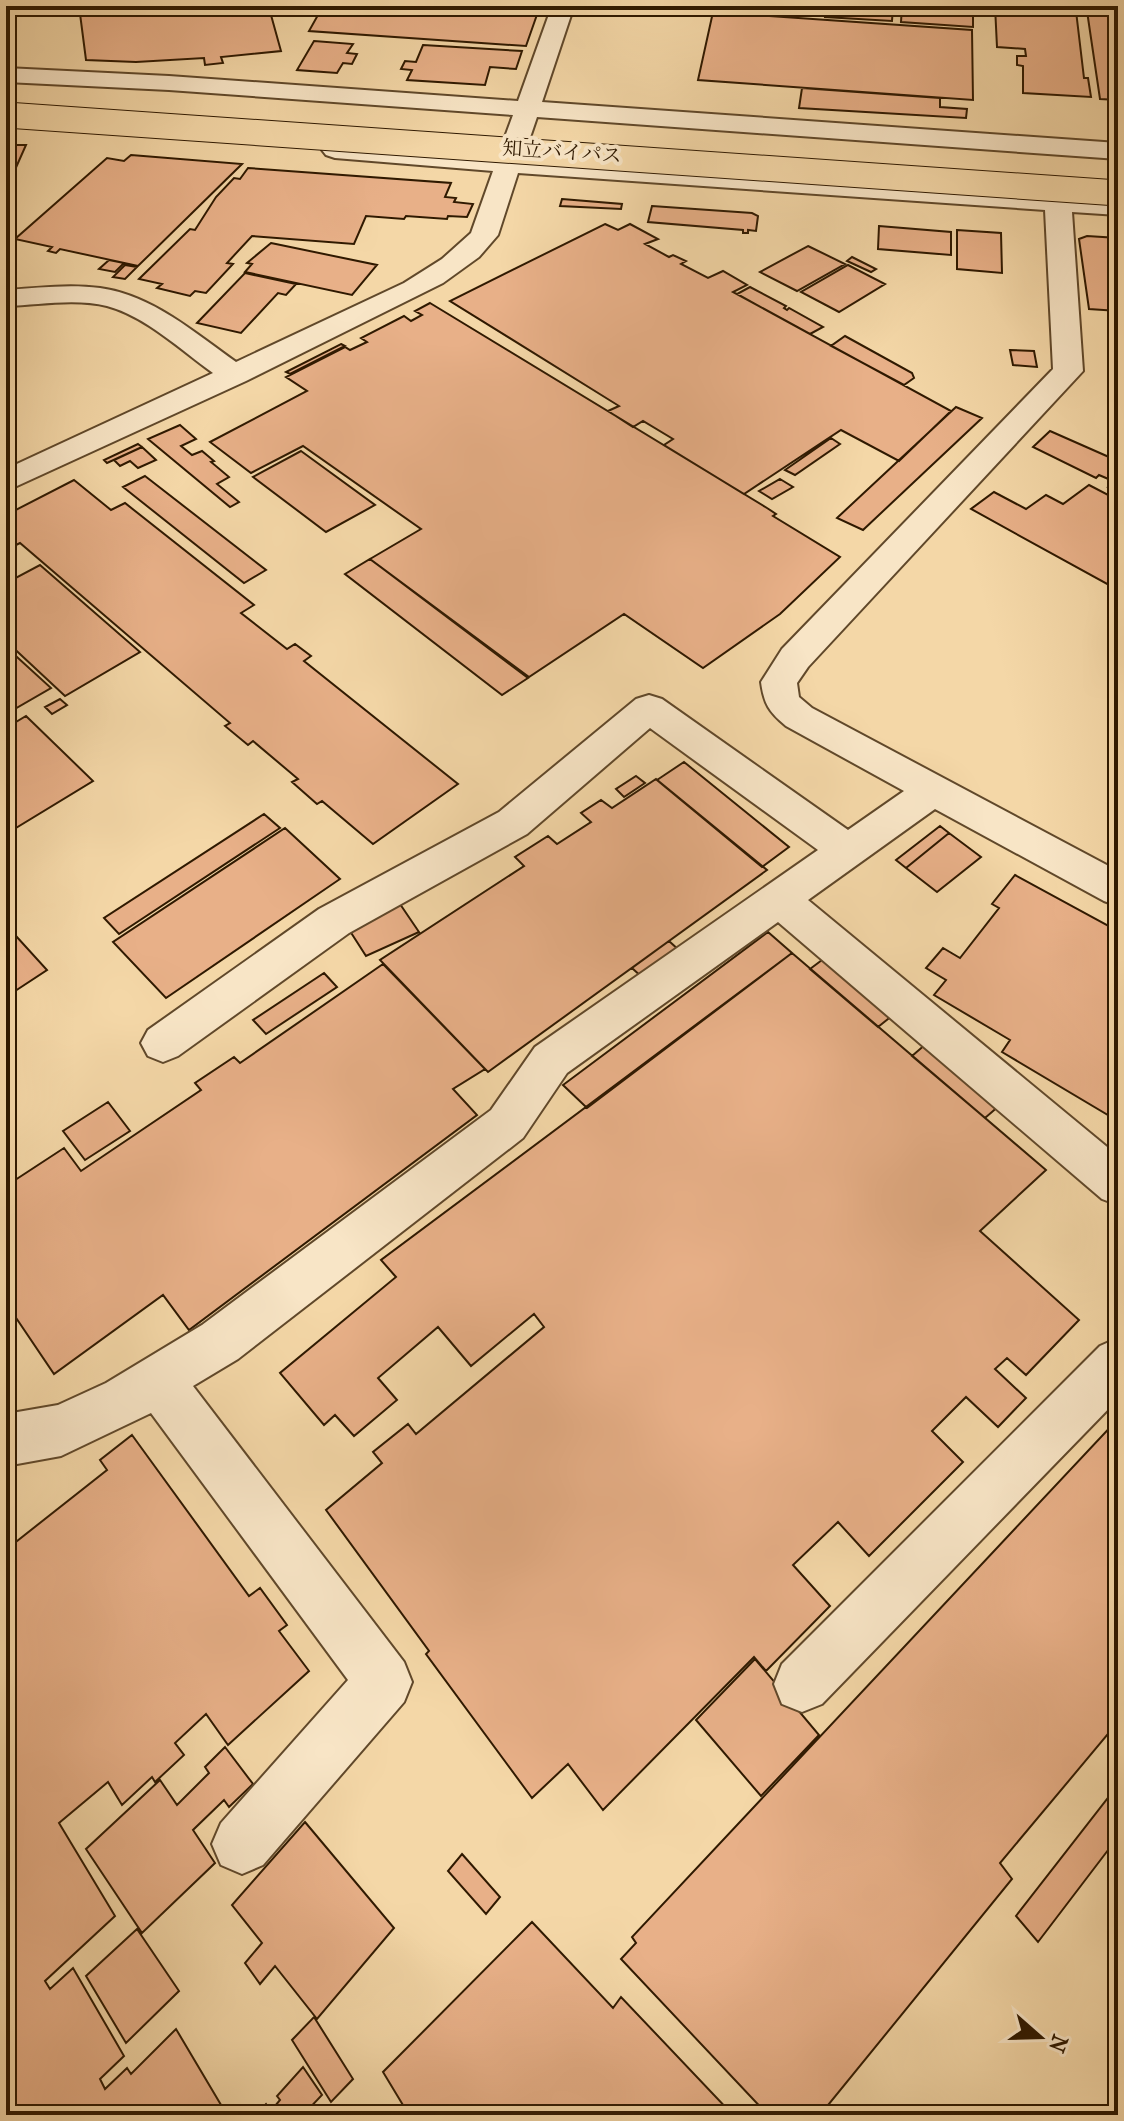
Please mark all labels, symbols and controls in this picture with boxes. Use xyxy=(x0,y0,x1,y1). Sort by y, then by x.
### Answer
street label: 知立バイパス xyxy=(502,136,622,168)
north arrow xyxy=(1000,1997,1080,2077)
text: N xyxy=(1043,2031,1073,2056)

